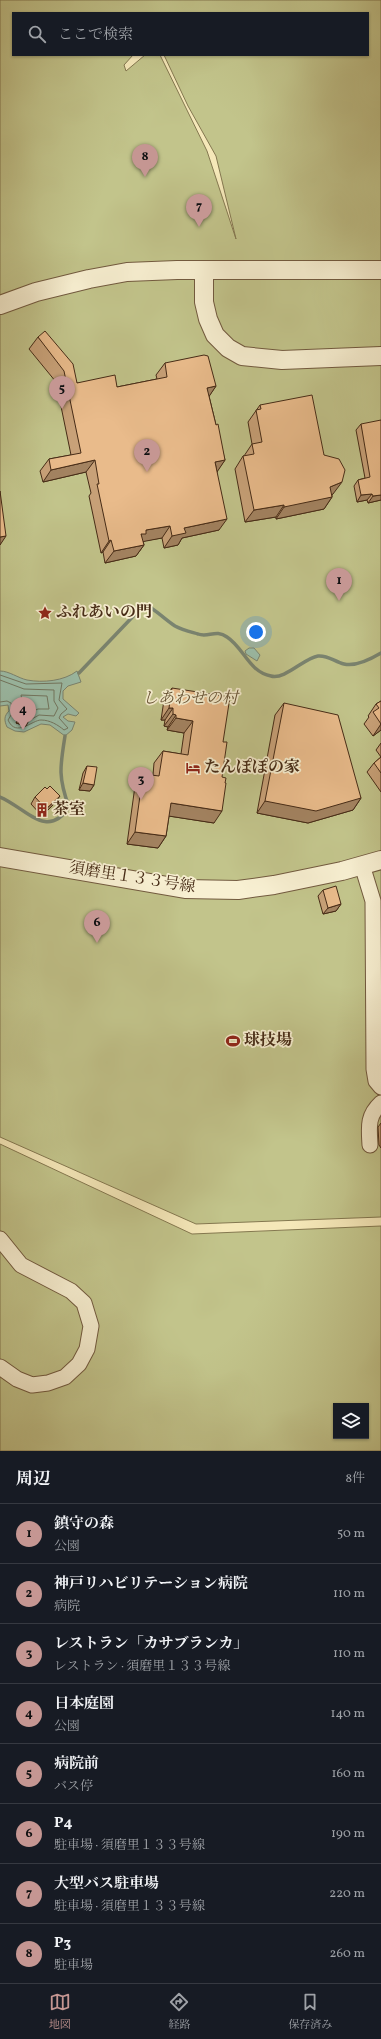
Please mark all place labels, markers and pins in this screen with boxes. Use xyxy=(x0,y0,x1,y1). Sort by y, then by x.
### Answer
pin: 8 xyxy=(132,144,158,177)
pin: 7 xyxy=(186,194,212,227)
pin: 5 xyxy=(49,376,75,409)
pin: 2 xyxy=(134,439,160,472)
pin: 1 xyxy=(326,568,352,601)
place label: ふれあいの門 xyxy=(56,602,152,624)
place icon: ふれあいの門 xyxy=(37,605,53,621)
pin: 4 xyxy=(10,697,36,730)
place label: たんぽぽの家 xyxy=(204,757,300,779)
hotel icon: たんぽぽの家 xyxy=(185,760,201,776)
pin: 3 xyxy=(128,767,154,800)
place label: 茶室 xyxy=(53,799,85,821)
building icon: 茶室 xyxy=(34,802,50,818)
pin: 6 xyxy=(84,910,110,943)
place label: 球技場 xyxy=(244,1030,292,1052)
sports icon: 球技場 xyxy=(225,1033,241,1049)

